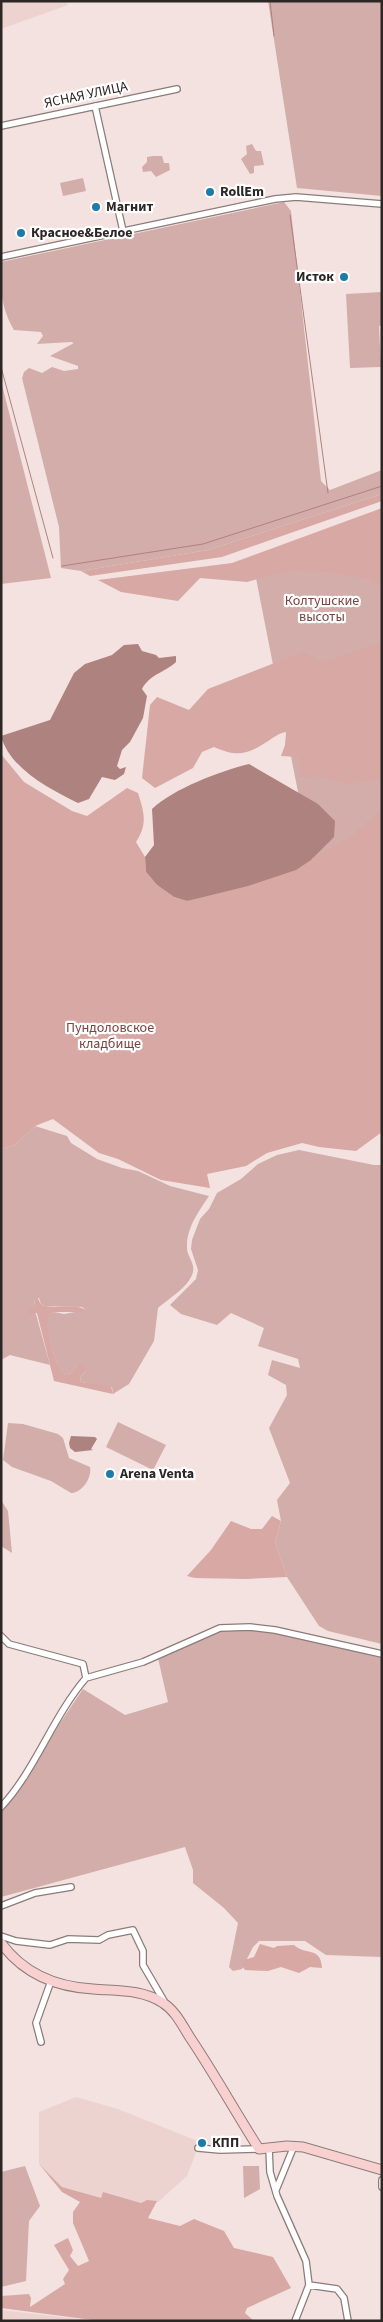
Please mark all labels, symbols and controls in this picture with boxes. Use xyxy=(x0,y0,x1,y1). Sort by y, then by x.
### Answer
street label: ЯСНАЯ УЛИЦА xyxy=(42,76,130,114)
place label: RollEm xyxy=(220,182,264,202)
marker: RollEm xyxy=(204,186,216,198)
place label: Магнит xyxy=(106,197,153,217)
marker: Магнит xyxy=(90,201,102,213)
place label: Красное&Белое xyxy=(31,223,133,243)
marker: Красное&Белое xyxy=(15,227,27,239)
place label: Исток xyxy=(296,267,334,287)
marker: Исток xyxy=(338,271,350,283)
park label: Колтушские высоты xyxy=(285,591,359,627)
park label: Пундоловское кладбище xyxy=(66,1018,154,1054)
place label: Arena Venta xyxy=(119,1464,194,1484)
marker: Arena Venta xyxy=(104,1468,116,1480)
place label: КПП xyxy=(212,2133,239,2153)
marker: КПП xyxy=(196,2137,208,2149)

